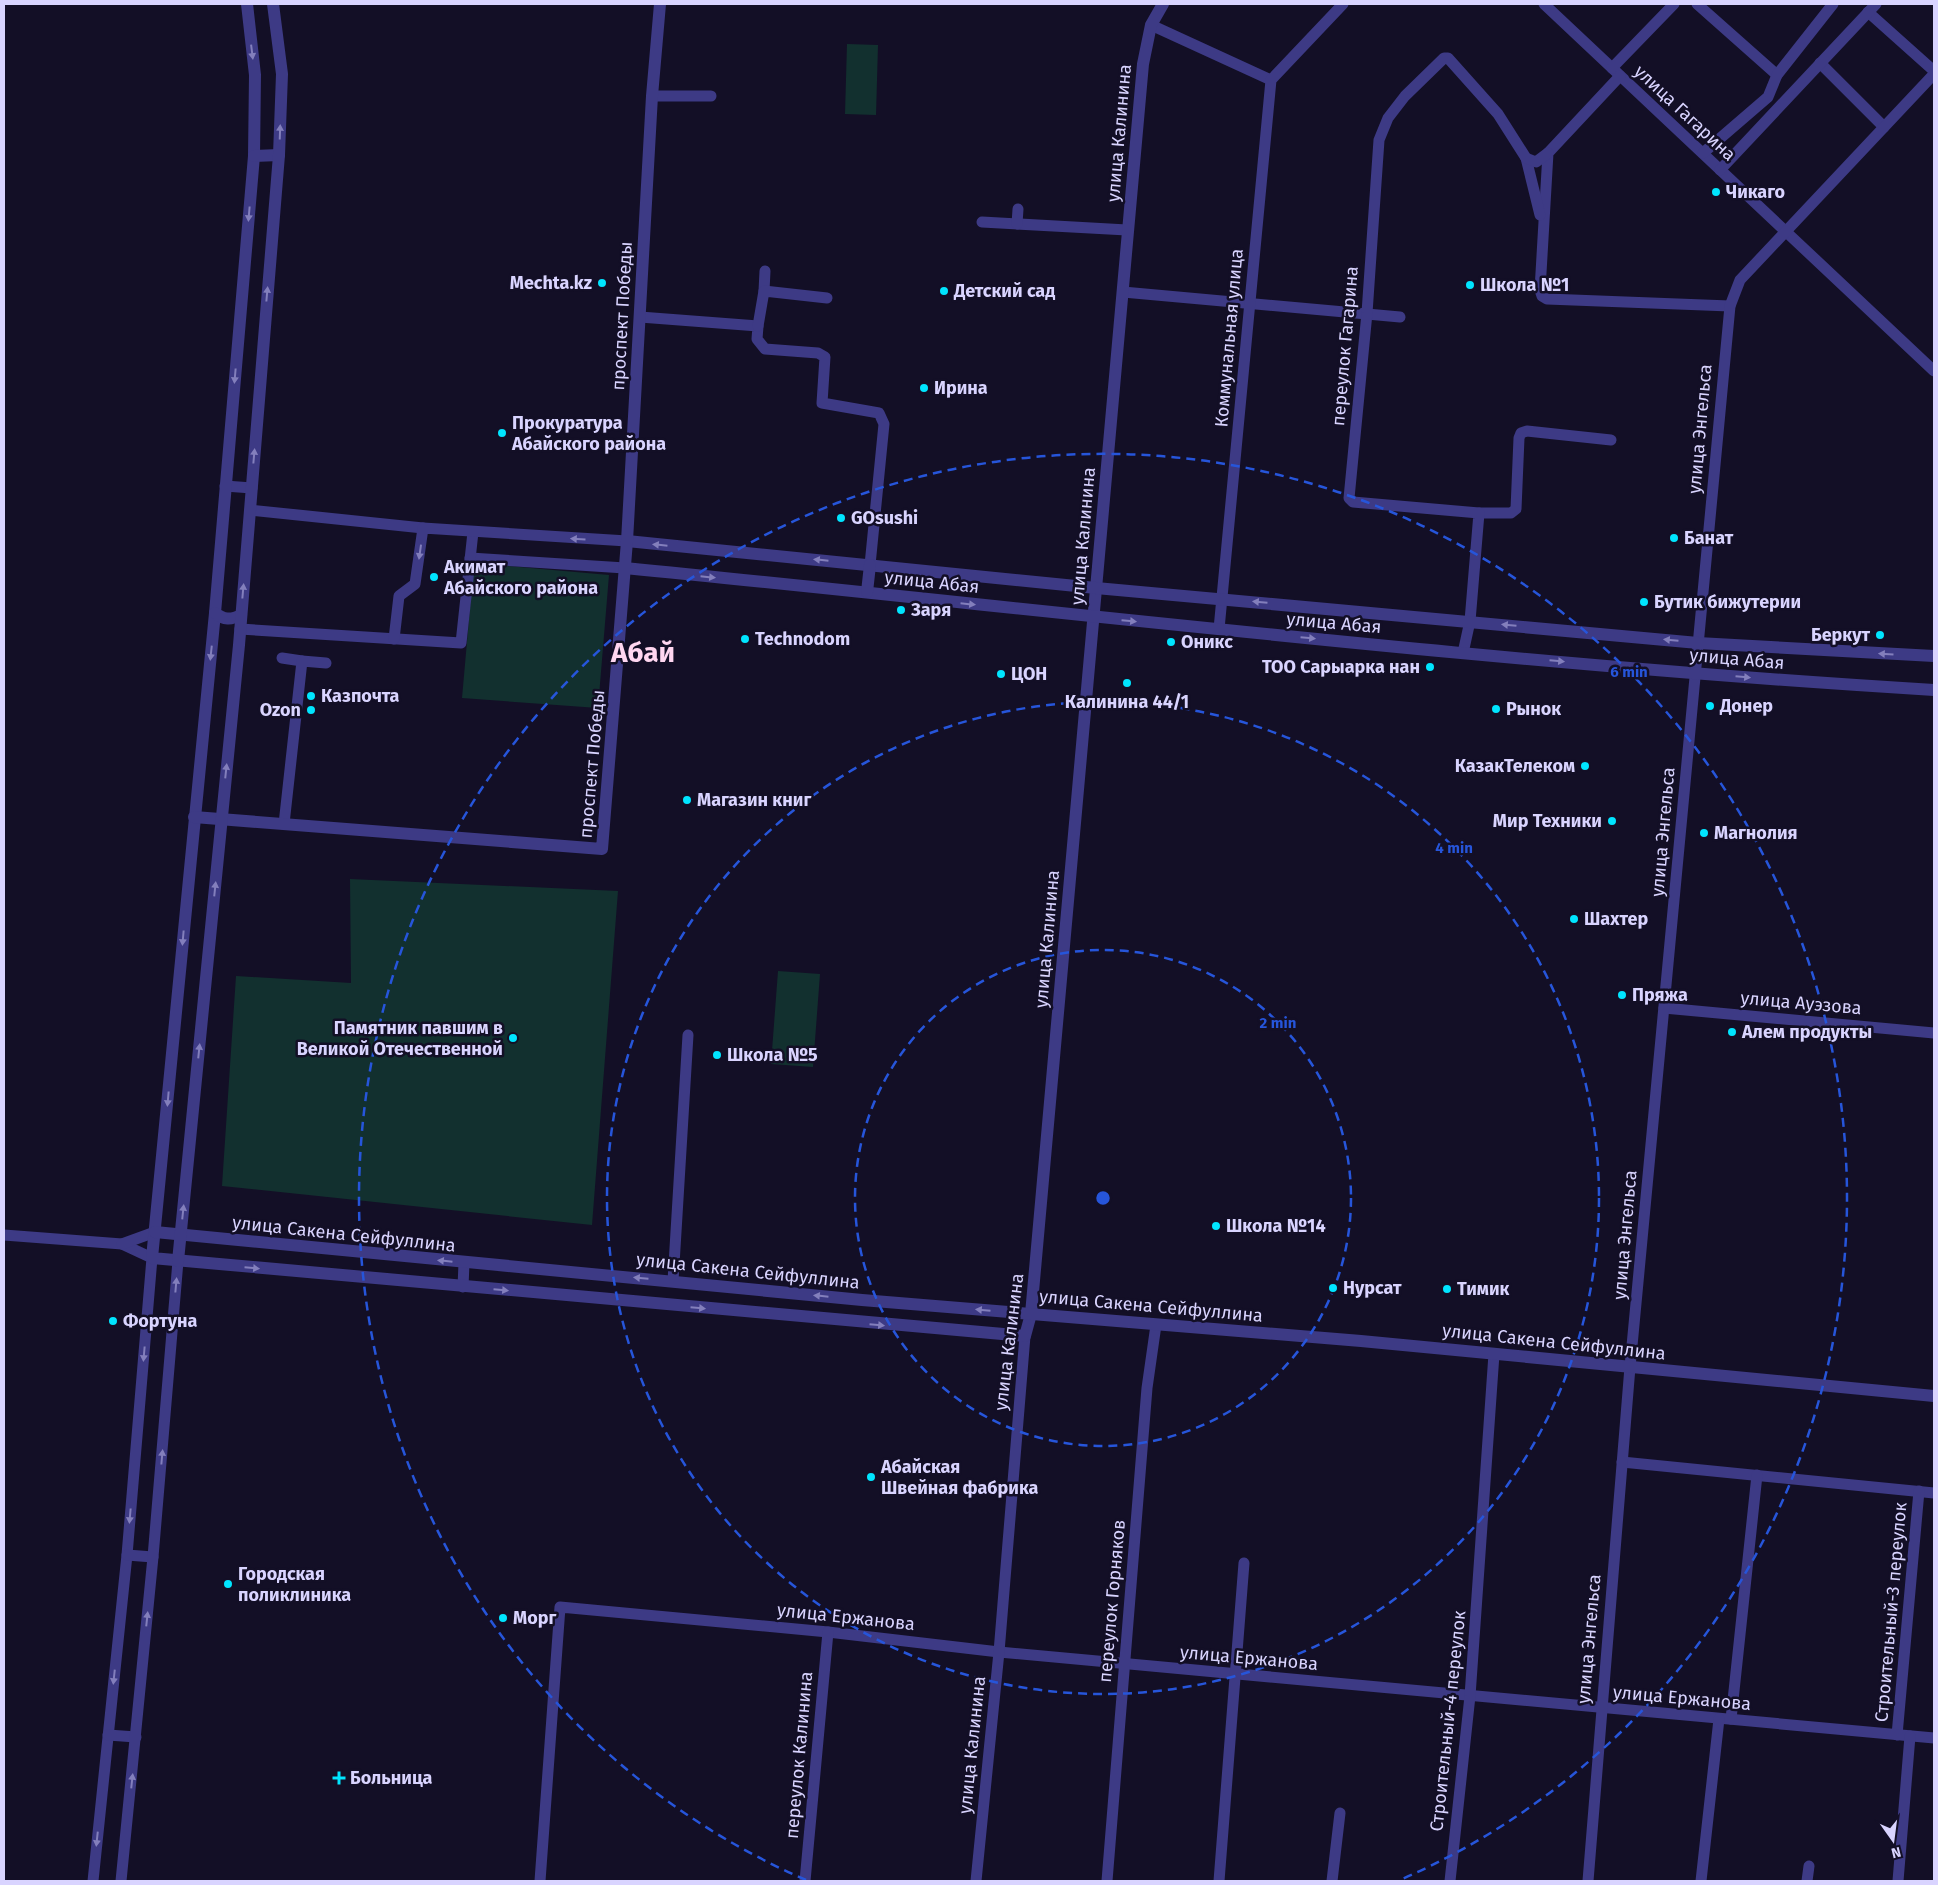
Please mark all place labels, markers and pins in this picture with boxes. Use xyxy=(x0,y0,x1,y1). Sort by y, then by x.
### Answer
place label: Чикаго xyxy=(1726,181,1785,203)
marker: Чикаго xyxy=(1710,186,1722,198)
place label: Mechta.kz xyxy=(510,272,592,294)
place label: Школа №1 xyxy=(1480,274,1569,296)
marker: Mechta.kz xyxy=(596,277,608,289)
marker: Школа №1 xyxy=(1464,279,1476,291)
place label: Детский сад xyxy=(953,280,1055,302)
marker: Детский сад xyxy=(938,285,950,297)
place label: Ирина xyxy=(934,377,988,399)
marker: Ирина xyxy=(918,382,930,394)
place label: Прокуратура Абайского района xyxy=(511,412,666,455)
marker: Прокуратура Абайского района xyxy=(496,427,508,439)
place label: GOsushi xyxy=(851,507,918,529)
marker: GOsushi xyxy=(835,512,847,524)
place label: Банат xyxy=(1684,527,1734,549)
marker: Банат xyxy=(1668,532,1680,544)
place label: Акимат Абайского района xyxy=(443,556,598,599)
marker: Акимат Абайского района xyxy=(428,571,440,583)
place label: Бутик бижутерии xyxy=(1654,591,1801,613)
marker: Бутик бижутерии xyxy=(1638,596,1650,608)
place label: Заря xyxy=(910,599,951,621)
marker: Заря xyxy=(895,604,907,616)
place label: Беркут xyxy=(1811,624,1871,646)
place label: Technodom xyxy=(755,628,850,650)
marker: Беркут xyxy=(1874,629,1886,641)
place label: Оникс xyxy=(1181,631,1233,653)
marker: Technodom xyxy=(739,633,751,645)
marker: Оникс xyxy=(1165,636,1177,648)
place label: ТОО Сарыарка нан xyxy=(1262,656,1420,678)
marker: ТОО Сарыарка нан xyxy=(1424,661,1436,673)
place label: ЦОН xyxy=(1011,663,1047,685)
marker: ЦОН xyxy=(995,668,1007,680)
marker: Калинина 44/1 xyxy=(1121,677,1133,689)
place label: Казпочта xyxy=(321,685,400,707)
marker: Казпочта xyxy=(305,690,317,702)
place label: Калинина 44/1 xyxy=(1065,691,1189,713)
place label: Донер xyxy=(1719,695,1773,717)
place label: Рынок xyxy=(1506,698,1561,720)
place label: Ozon xyxy=(260,699,301,721)
marker: Донер xyxy=(1704,700,1716,712)
marker: Рынок xyxy=(1490,703,1502,715)
marker: Ozon xyxy=(305,704,317,716)
place label: КазакТелеком xyxy=(1455,755,1575,777)
marker: КазакТелеком xyxy=(1579,760,1591,772)
place label: Магазин книг xyxy=(697,789,811,811)
marker: Магазин книг xyxy=(681,794,693,806)
place label: Мир Техники xyxy=(1493,810,1602,832)
marker: Мир Техники xyxy=(1606,815,1618,827)
place label: Магнолия xyxy=(1714,822,1798,844)
marker: Магнолия xyxy=(1698,827,1710,839)
place label: Шахтер xyxy=(1584,908,1648,930)
marker: Шахтер xyxy=(1568,913,1580,925)
place label: Пряжа xyxy=(1632,984,1688,1006)
marker: Пряжа xyxy=(1616,989,1628,1001)
place label: Памятник павшим в Великой Отечественной xyxy=(297,1017,503,1060)
place label: Алем продукты xyxy=(1741,1021,1872,1043)
marker: Алем продукты xyxy=(1726,1026,1738,1038)
marker: Памятник павшим в Великой Отечественной xyxy=(507,1032,519,1044)
place label: Школа №5 xyxy=(727,1044,818,1066)
marker: Школа №5 xyxy=(711,1049,723,1061)
centre of rings xyxy=(1094,1189,1112,1207)
place label: Школа №14 xyxy=(1226,1215,1326,1237)
marker: Школа №14 xyxy=(1210,1220,1222,1232)
place label: Нурсат xyxy=(1343,1277,1402,1299)
place label: Тимик xyxy=(1457,1278,1510,1300)
marker: Нурсат xyxy=(1327,1282,1339,1294)
marker: Тимик xyxy=(1441,1283,1453,1295)
place label: Фортуна xyxy=(123,1310,198,1332)
marker: Фортуна xyxy=(107,1315,119,1327)
place label: Абайская Швейная фабрика xyxy=(880,1456,1039,1499)
marker: Абайская Швейная фабрика xyxy=(865,1471,877,1483)
place label: Городская поликлиника xyxy=(238,1563,351,1606)
marker: Городская поликлиника xyxy=(222,1578,234,1590)
place label: Морг xyxy=(513,1607,556,1629)
marker: Морг xyxy=(497,1612,509,1624)
place label: Больница xyxy=(350,1767,433,1789)
marker: Больница xyxy=(332,1771,346,1785)

